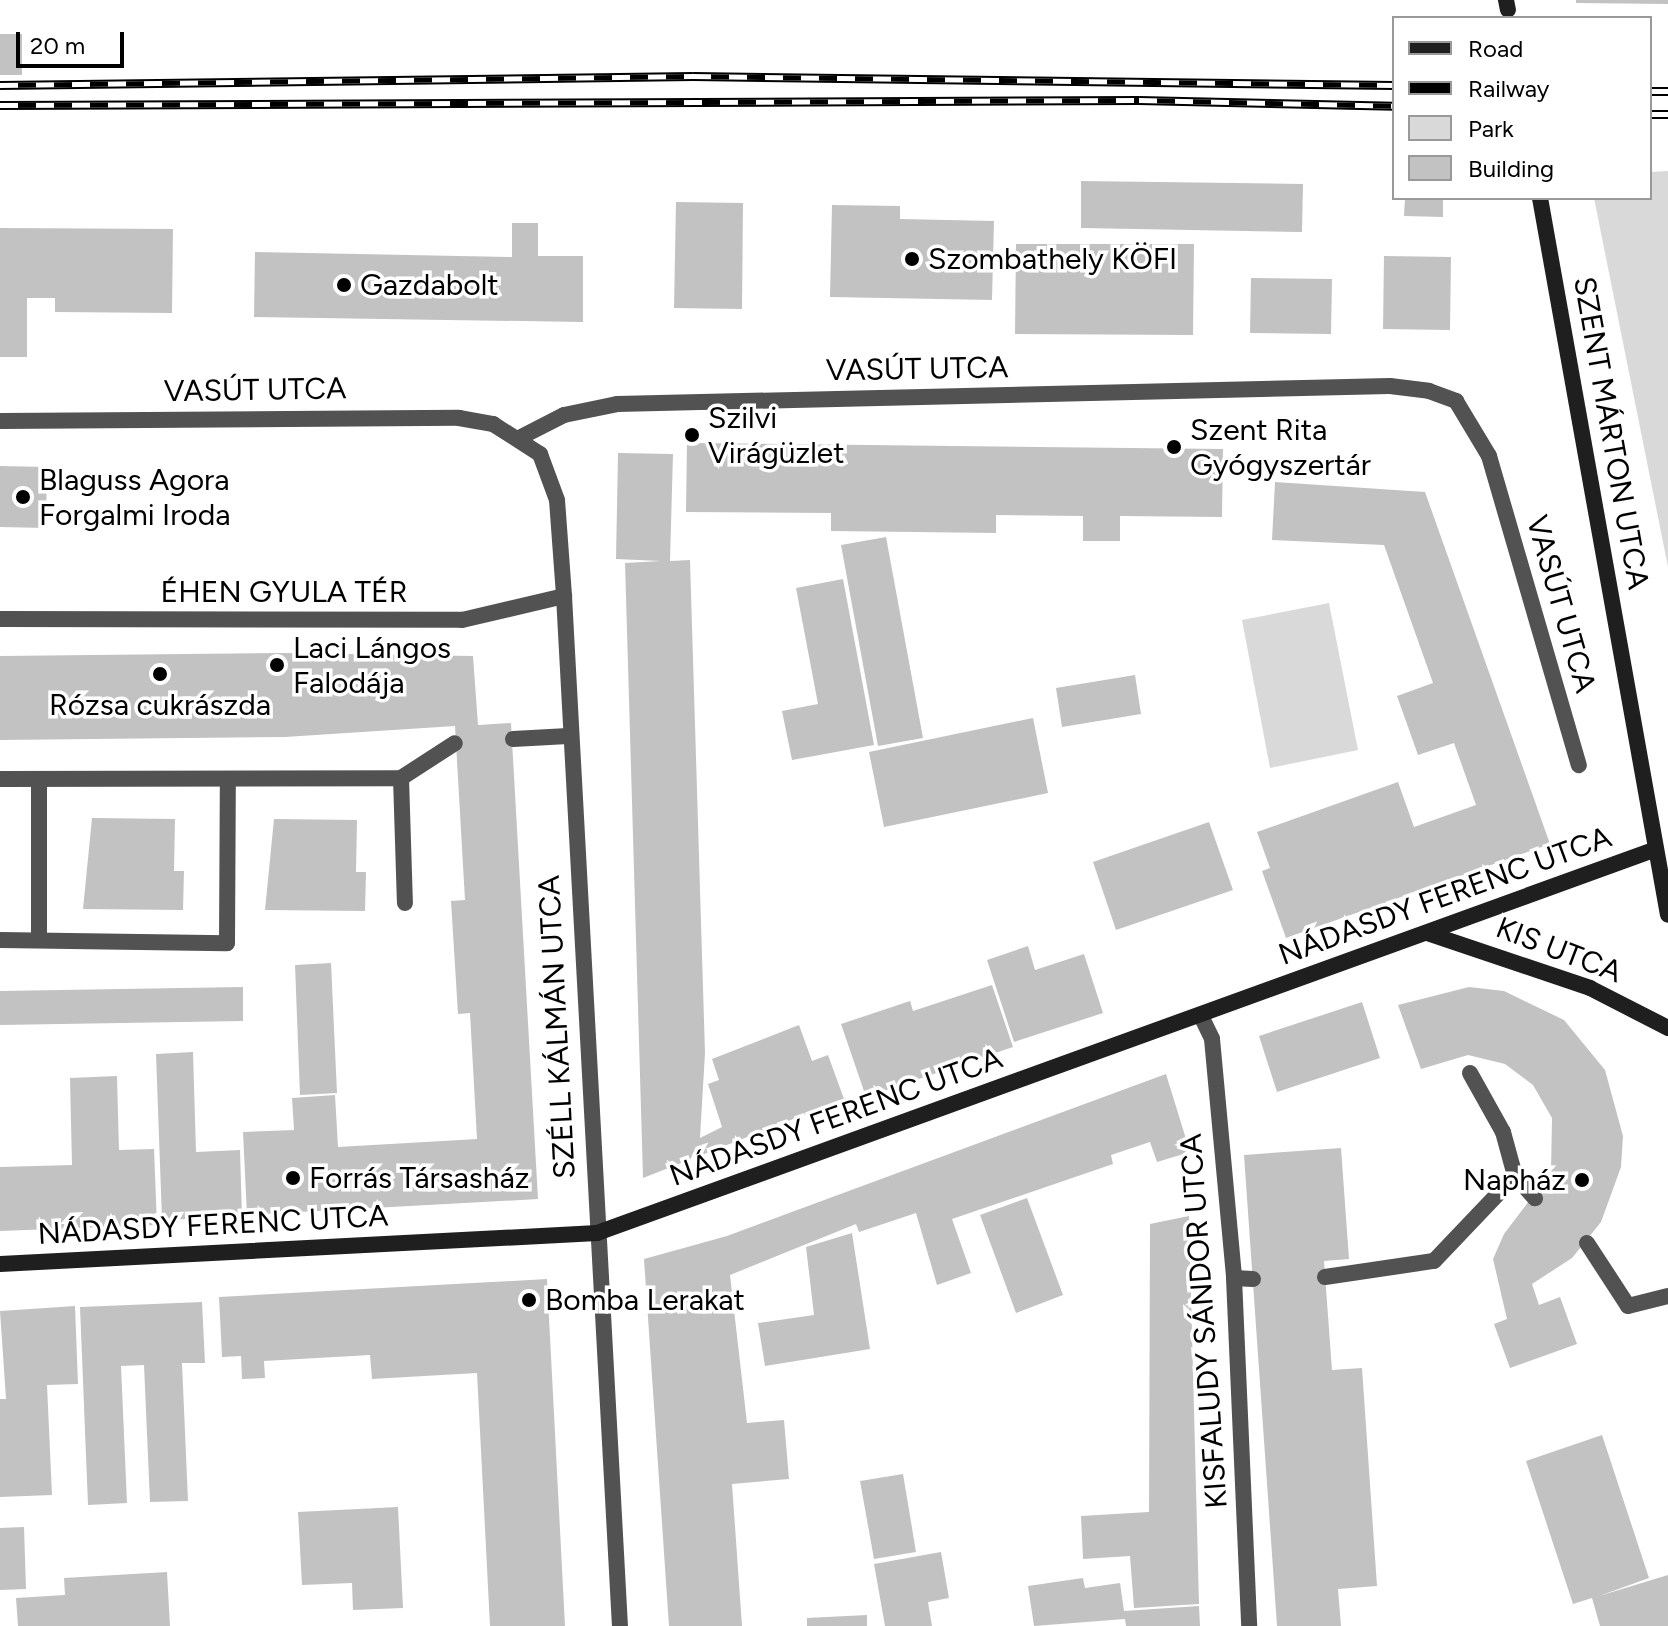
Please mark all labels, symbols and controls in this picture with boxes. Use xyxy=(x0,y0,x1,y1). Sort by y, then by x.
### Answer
scale bar xyxy=(20,16,128,66)
legend xyxy=(1392,16,1652,200)
text: 20 m xyxy=(30,31,85,60)
text: Road xyxy=(1468,34,1523,63)
text: Railway xyxy=(1468,74,1549,103)
text: Park xyxy=(1468,114,1514,143)
text: Building xyxy=(1468,154,1554,183)
place label: Szombathely KÖFI xyxy=(928,241,1177,277)
marker: Szombathely KÖFI xyxy=(903,250,921,268)
place label: Gazdabolt xyxy=(360,267,499,303)
street label: SZENT MÁRTON UTCA xyxy=(1566,274,1656,592)
marker: Gazdabolt xyxy=(335,276,353,294)
street label: VASÚT UTCA xyxy=(825,349,1009,389)
street label: VASÚT UTCA xyxy=(163,370,347,410)
place label: Szilvi Virágüzlet xyxy=(708,400,845,470)
place label: Szent Rita Gyógyszertár xyxy=(1190,412,1371,482)
marker: Szilvi Virágüzlet xyxy=(683,426,701,444)
marker: Szent Rita Gyógyszertár xyxy=(1165,438,1183,456)
place label: Blaguss Agora Forgalmi Iroda xyxy=(39,462,231,532)
marker: Blaguss Agora Forgalmi Iroda xyxy=(14,488,32,506)
street label: VASÚT UTCA xyxy=(1519,511,1603,697)
street label: ÉHEN GYULA TÉR xyxy=(160,574,408,610)
place label: Laci Lángos Falodája xyxy=(293,630,451,700)
marker: Laci Lángos Falodája xyxy=(268,656,286,674)
marker: Rózsa cukrászda xyxy=(151,665,169,683)
place label: Rózsa cukrászda xyxy=(49,687,271,723)
street label: NÁDASDY FERENC UTCA xyxy=(1274,819,1616,973)
street label: SZÉLL KÁLMÁN UTCA xyxy=(531,874,583,1180)
street label: KIS UTCA xyxy=(1491,910,1627,990)
street label: NÁDASDY FERENC UTCA xyxy=(665,1040,1007,1194)
street label: KISFALUDY SÁNDOR UTCA xyxy=(1173,1132,1235,1510)
place label: Forrás Társasház xyxy=(309,1160,530,1196)
place label: Napház xyxy=(1463,1162,1566,1198)
marker: Forrás Társasház xyxy=(284,1169,302,1187)
marker: Napház xyxy=(1573,1171,1591,1189)
street label: NÁDASDY FERENC UTCA xyxy=(37,1198,389,1252)
place label: Bomba Lerakat xyxy=(545,1282,745,1318)
marker: Bomba Lerakat xyxy=(520,1291,538,1309)

